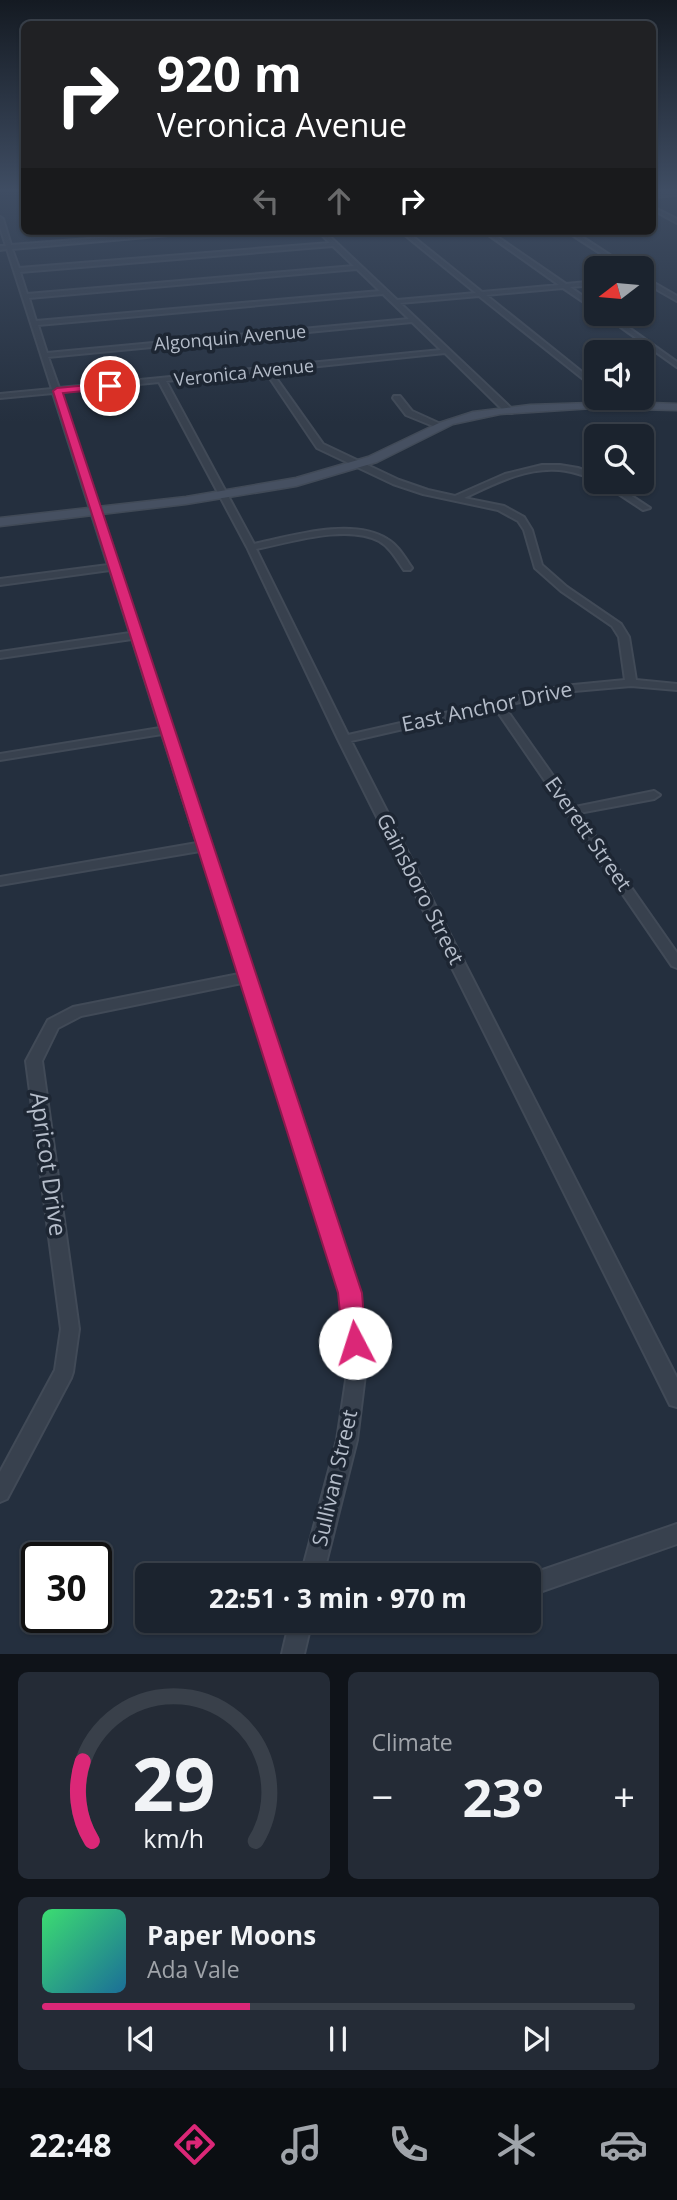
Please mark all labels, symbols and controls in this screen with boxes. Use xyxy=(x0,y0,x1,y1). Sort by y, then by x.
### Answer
text: 920 m xyxy=(157,40,302,106)
icon: right xyxy=(42,49,133,140)
text: Veronica Avenue xyxy=(157,103,407,146)
icon: left xyxy=(247,182,285,220)
icon: ahead xyxy=(320,182,358,220)
icon: right xyxy=(393,182,431,220)
north arrow xyxy=(584,256,654,326)
map controls xyxy=(584,256,654,494)
street label: Algonquin Avenue xyxy=(153,318,307,356)
button: sound xyxy=(584,340,654,410)
street label: Veronica Avenue xyxy=(173,353,315,391)
pin xyxy=(80,356,140,416)
icon: arrive xyxy=(91,367,129,405)
button: search xyxy=(584,424,654,494)
street label: East Anchor Drive xyxy=(399,674,575,738)
street label: Everett Street xyxy=(539,771,639,896)
street label: Gainsboro Street xyxy=(371,808,471,969)
street label: Apricot Drive xyxy=(23,1090,76,1238)
position arrow xyxy=(318,1306,392,1380)
street label: Sullivan Street xyxy=(305,1407,363,1549)
speed limit sign: 30 xyxy=(21,1542,112,1633)
text: 22:51 · 3 min · 970 m xyxy=(209,1580,467,1616)
text: Climate xyxy=(372,1726,453,1758)
text: 29 xyxy=(132,1734,215,1833)
text: 23° xyxy=(462,1761,544,1832)
text: − xyxy=(372,1770,393,1822)
text: + xyxy=(613,1770,635,1822)
text: km/h xyxy=(143,1821,204,1855)
text: Paper Moons xyxy=(147,1917,316,1953)
text: Ada Vale xyxy=(147,1953,240,1985)
icon: previous xyxy=(122,2020,160,2058)
icon: pause xyxy=(319,2020,357,2058)
icon: next xyxy=(517,2020,555,2058)
icon: directions xyxy=(170,2120,219,2169)
icon: music xyxy=(277,2120,326,2169)
icon: phone xyxy=(384,2120,433,2169)
icon: climate xyxy=(492,2120,541,2169)
icon: car xyxy=(599,2120,648,2169)
text: 22:48 xyxy=(29,2123,111,2166)

